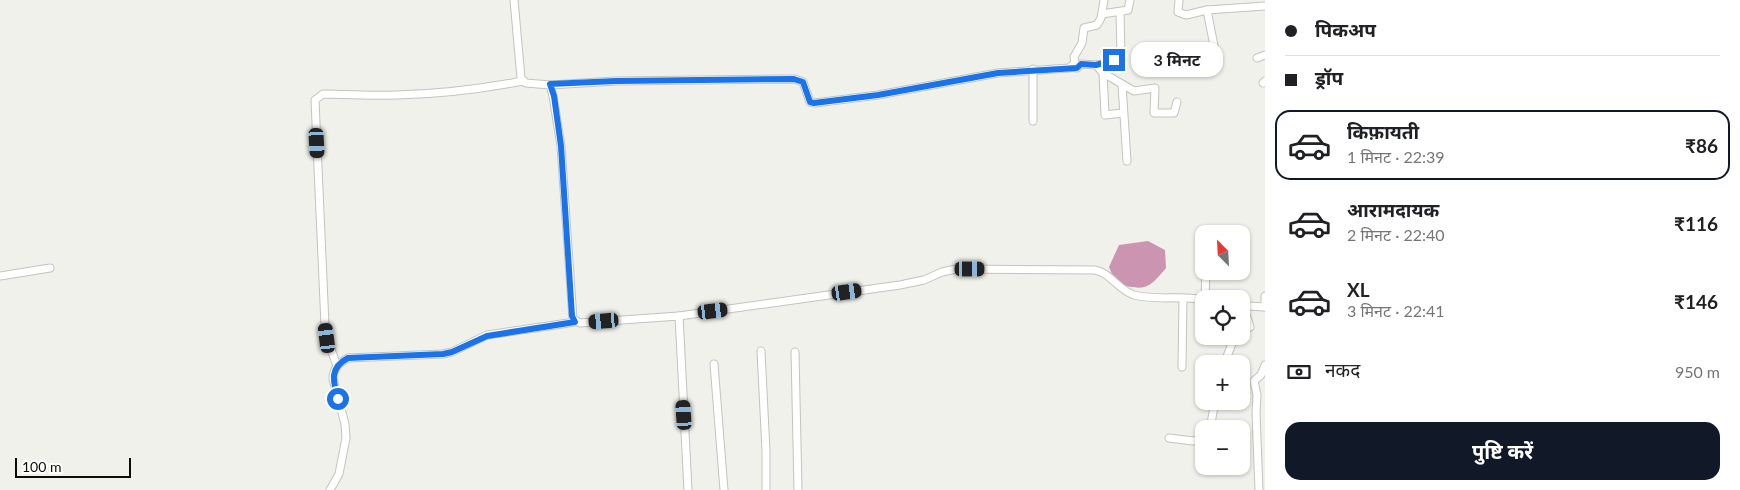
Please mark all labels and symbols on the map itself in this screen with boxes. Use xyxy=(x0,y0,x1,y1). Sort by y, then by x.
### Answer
callout: 3 मिनट xyxy=(1132,42,1224,78)
route end xyxy=(1103,49,1125,71)
car xyxy=(308,128,325,158)
north arrow xyxy=(1195,225,1250,280)
car xyxy=(955,262,985,277)
car xyxy=(831,282,862,302)
car xyxy=(697,302,728,320)
car xyxy=(588,312,619,330)
car xyxy=(317,322,336,354)
route start xyxy=(327,388,349,410)
car xyxy=(675,400,692,430)
scale bar xyxy=(15,455,131,478)

